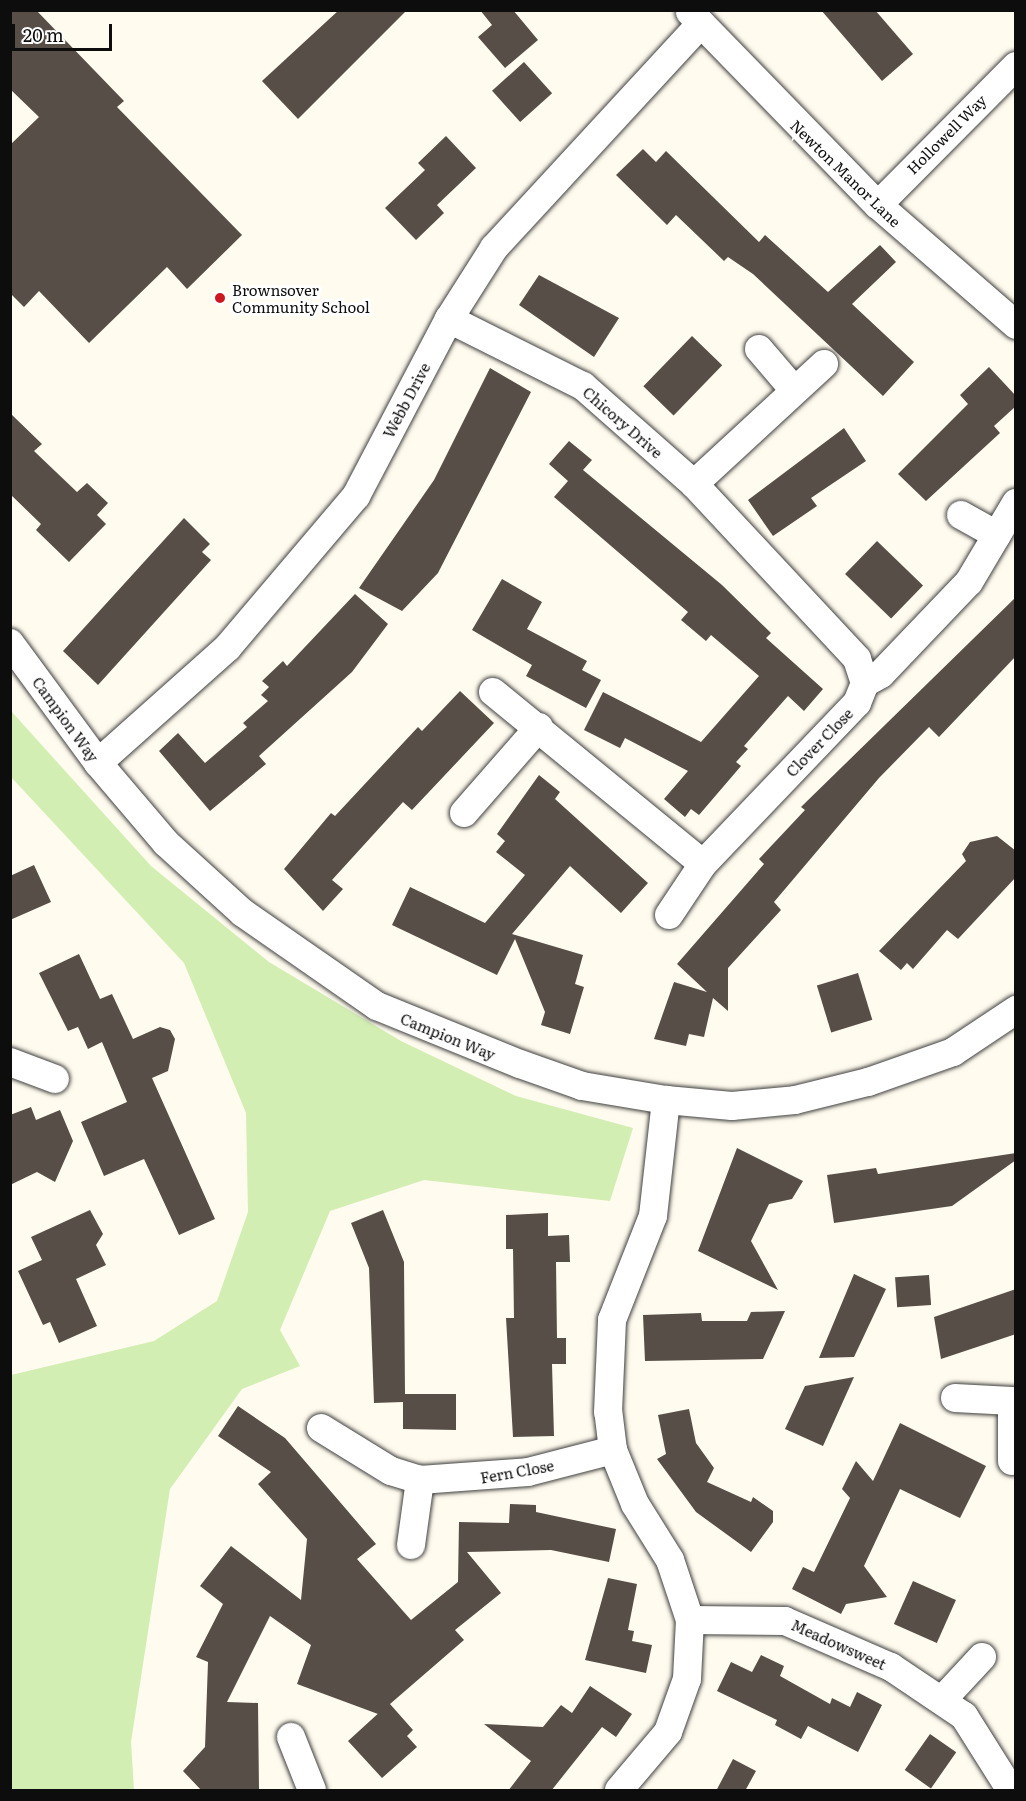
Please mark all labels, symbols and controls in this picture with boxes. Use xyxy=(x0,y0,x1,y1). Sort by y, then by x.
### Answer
scale bar xyxy=(15,12,116,50)
text: 20 m xyxy=(23,21,64,48)
street label: Hollowell Way xyxy=(903,91,989,177)
street label: Newton Manor Lane xyxy=(787,116,905,230)
place label: Brownsover Community School xyxy=(232,280,370,315)
marker: Brownsover Community School xyxy=(213,291,227,305)
street label: Webb Drive xyxy=(379,359,433,441)
street label: Chicory Drive xyxy=(580,383,666,461)
street label: Campion Way xyxy=(29,673,103,765)
street label: Clover Close xyxy=(782,704,856,780)
street label: Campion Way xyxy=(398,1009,498,1063)
street label: Fern Close xyxy=(479,1456,555,1486)
street label: Meadowsweet xyxy=(789,1615,889,1673)

